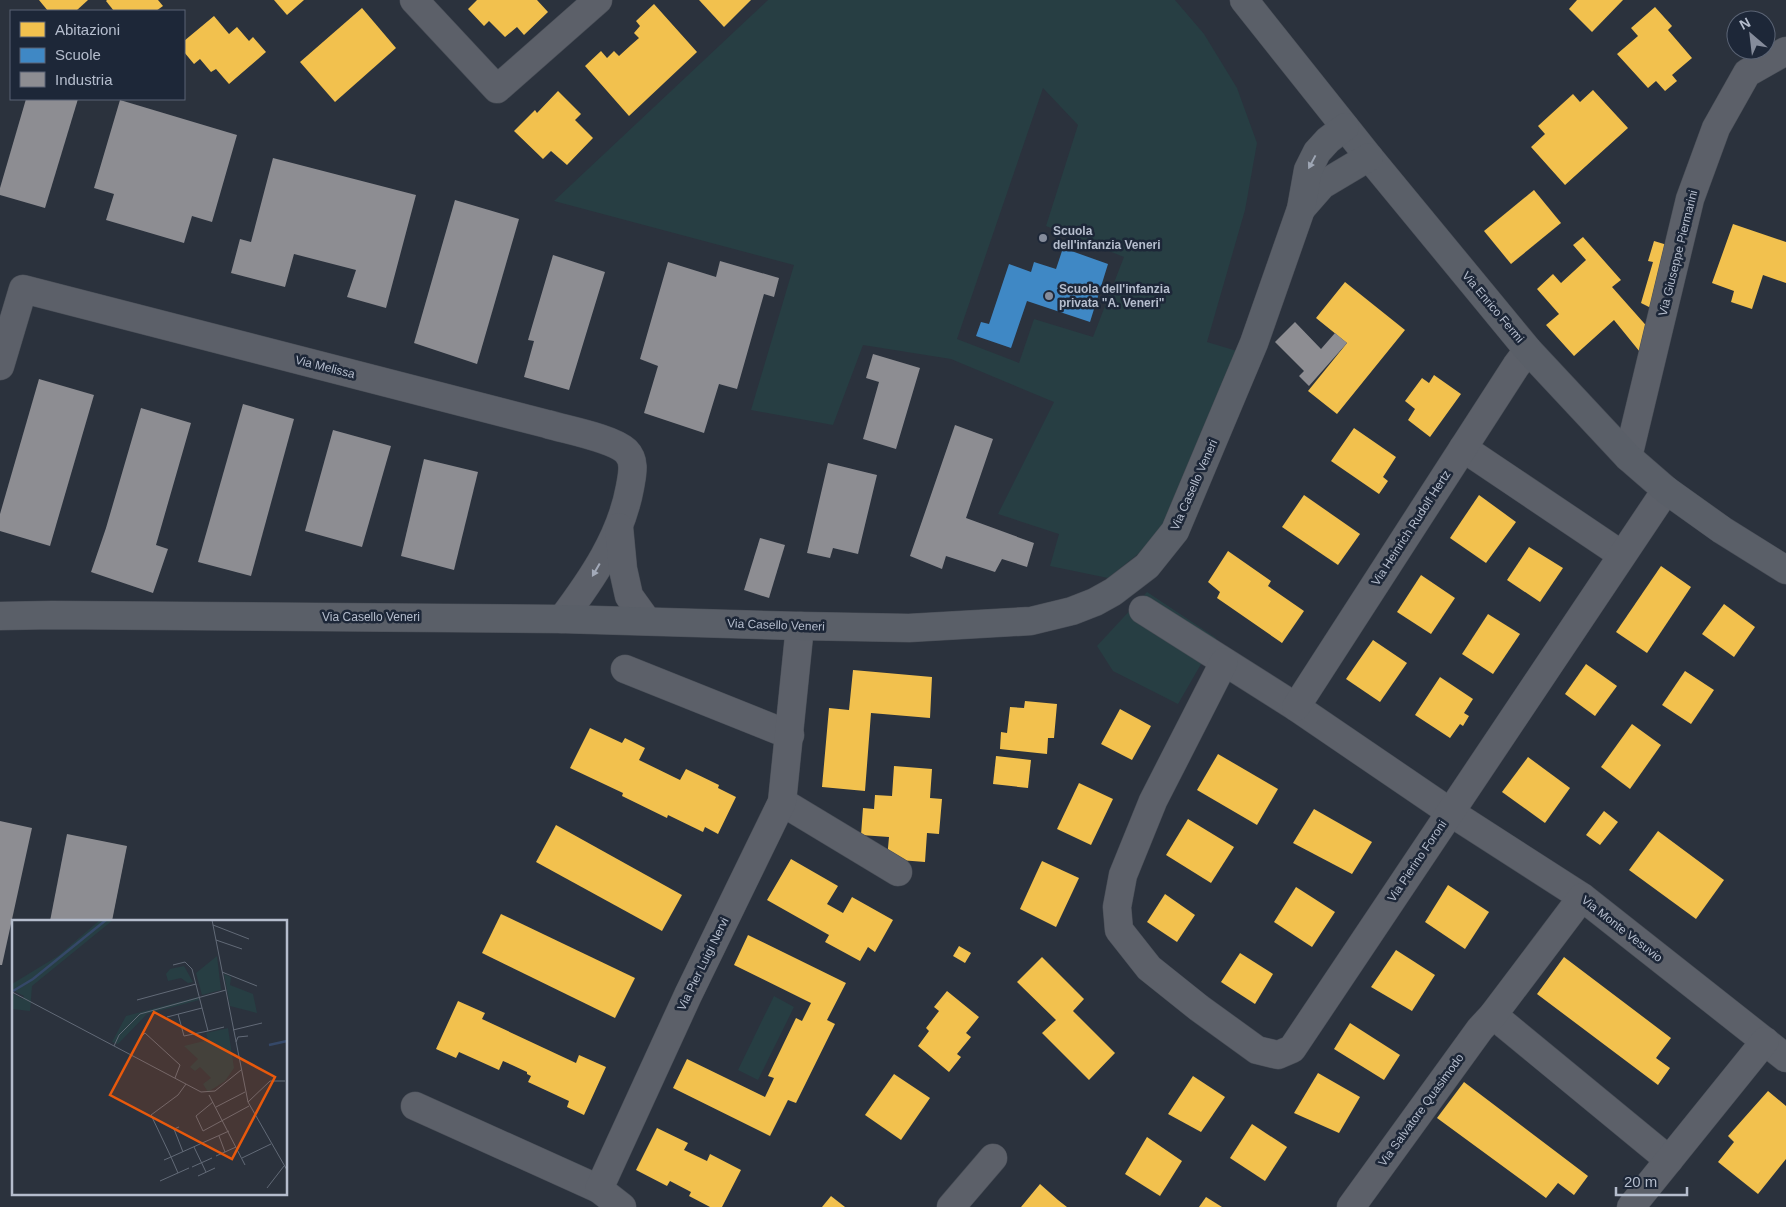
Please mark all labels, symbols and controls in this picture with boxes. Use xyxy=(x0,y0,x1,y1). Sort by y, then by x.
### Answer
legend xyxy=(10,10,185,100)
north arrow xyxy=(1726,10,1776,60)
text: N xyxy=(1737,14,1753,33)
text: Abitazioni xyxy=(55,21,120,38)
text: Scuole xyxy=(55,46,101,63)
text: Industria xyxy=(55,71,113,88)
one-way arrow xyxy=(1308,155,1316,169)
street label: Via Giuseppe Piermarini xyxy=(1656,189,1700,317)
place label: Scuola dell'infanzia Veneri xyxy=(1053,224,1161,252)
marker: Scuola dell'infanzia Veneri xyxy=(1037,232,1049,244)
street label: Via Enrico Fermi xyxy=(1459,269,1527,345)
place label: Scuola dell'infanzia privata "A. Veneri" xyxy=(1059,282,1170,310)
marker: Scuola dell'infanzia privata "A. Veneri" xyxy=(1043,290,1055,302)
street label: Via Melissa xyxy=(294,353,357,381)
street label: Via Casello Veneri xyxy=(1168,437,1220,533)
street label: Via Heinrich Rudolf Hertz xyxy=(1368,468,1454,588)
one-way arrow xyxy=(592,563,601,576)
street label: Via Casello Veneri xyxy=(322,610,420,624)
street label: Via Casello Veneri xyxy=(727,616,825,634)
street label: Via Pierino Foroni xyxy=(1385,818,1449,904)
street label: Via Monte Vesuvio xyxy=(1579,893,1666,965)
street label: Via Pier Luigi Nervi xyxy=(674,915,732,1013)
inset map xyxy=(12,920,288,1194)
street label: Via Salvatore Quasimodo xyxy=(1375,1051,1467,1169)
scale bar xyxy=(1616,1164,1687,1196)
text: 20 m xyxy=(1624,1173,1657,1190)

